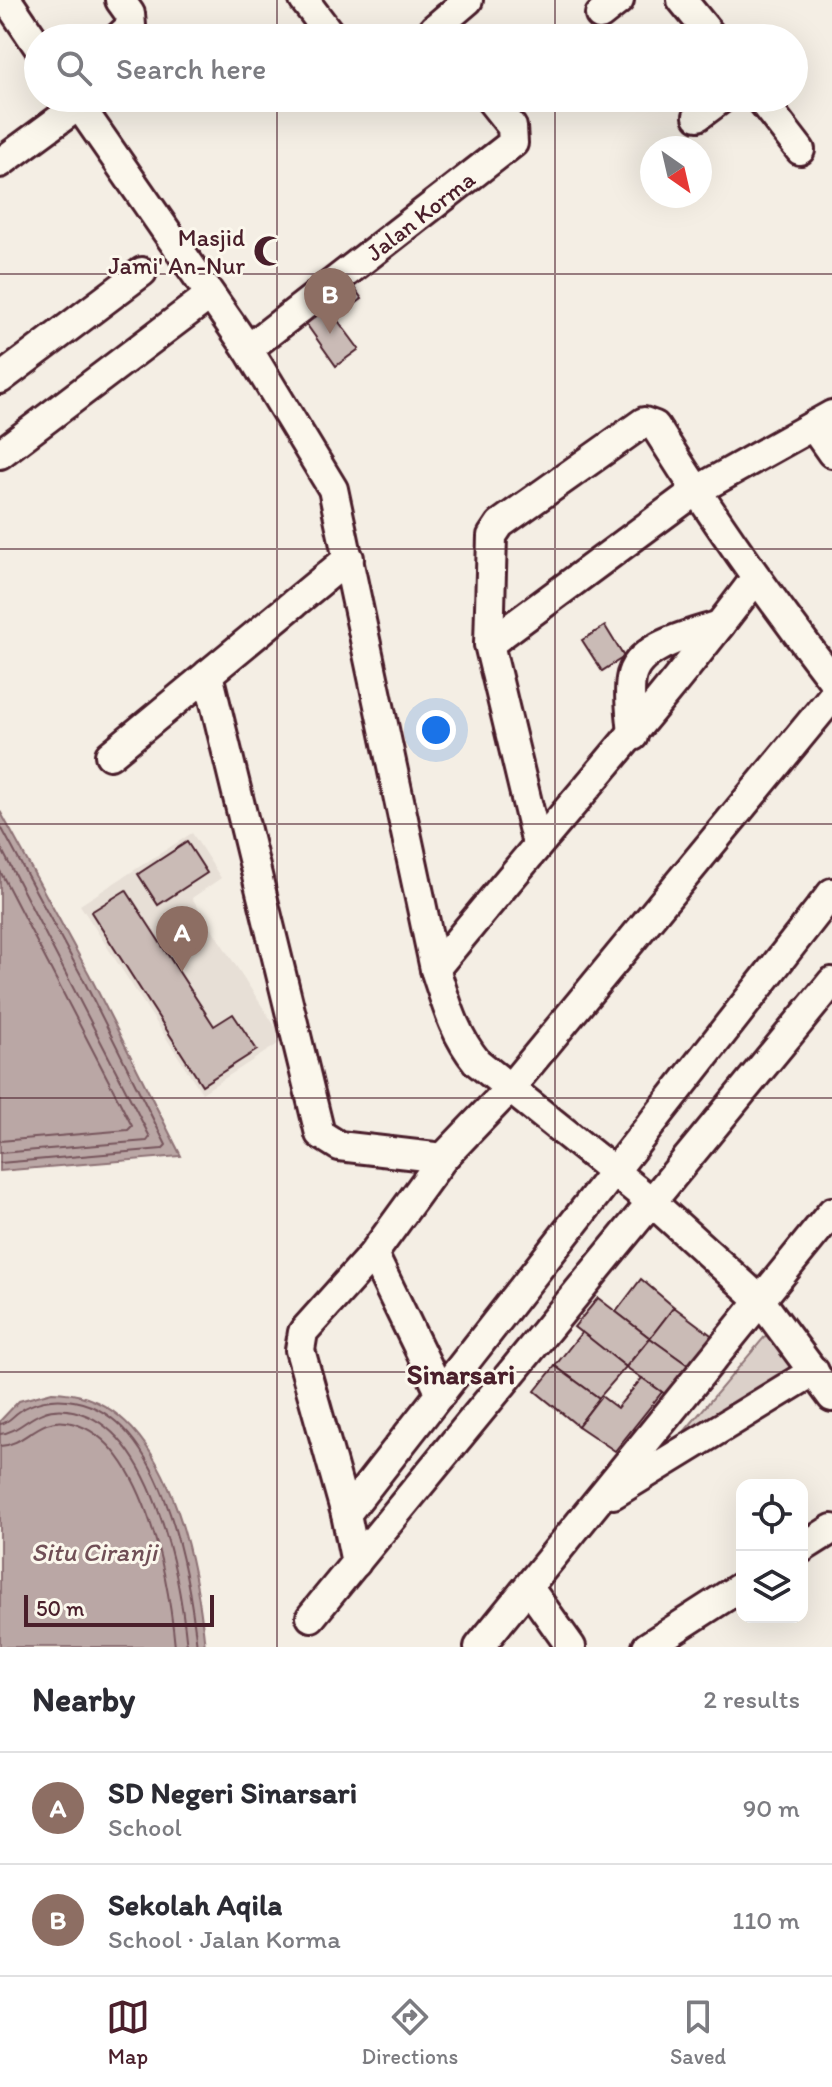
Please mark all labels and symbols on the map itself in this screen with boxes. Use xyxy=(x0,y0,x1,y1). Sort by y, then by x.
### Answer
north arrow xyxy=(640,136,712,208)
street label: Jalan Korma xyxy=(360,164,481,267)
place label: Masjid Jami' An-Nur xyxy=(108,223,245,280)
mosque icon: Masjid Jami' An-Nur xyxy=(252,234,286,268)
pin: B xyxy=(304,268,356,334)
your location xyxy=(416,710,456,750)
pin: A xyxy=(156,906,208,972)
district label: Sinarsari xyxy=(407,1357,515,1391)
water label: Situ Ciranji xyxy=(31,1536,159,1568)
scale bar xyxy=(24,1591,214,1627)

